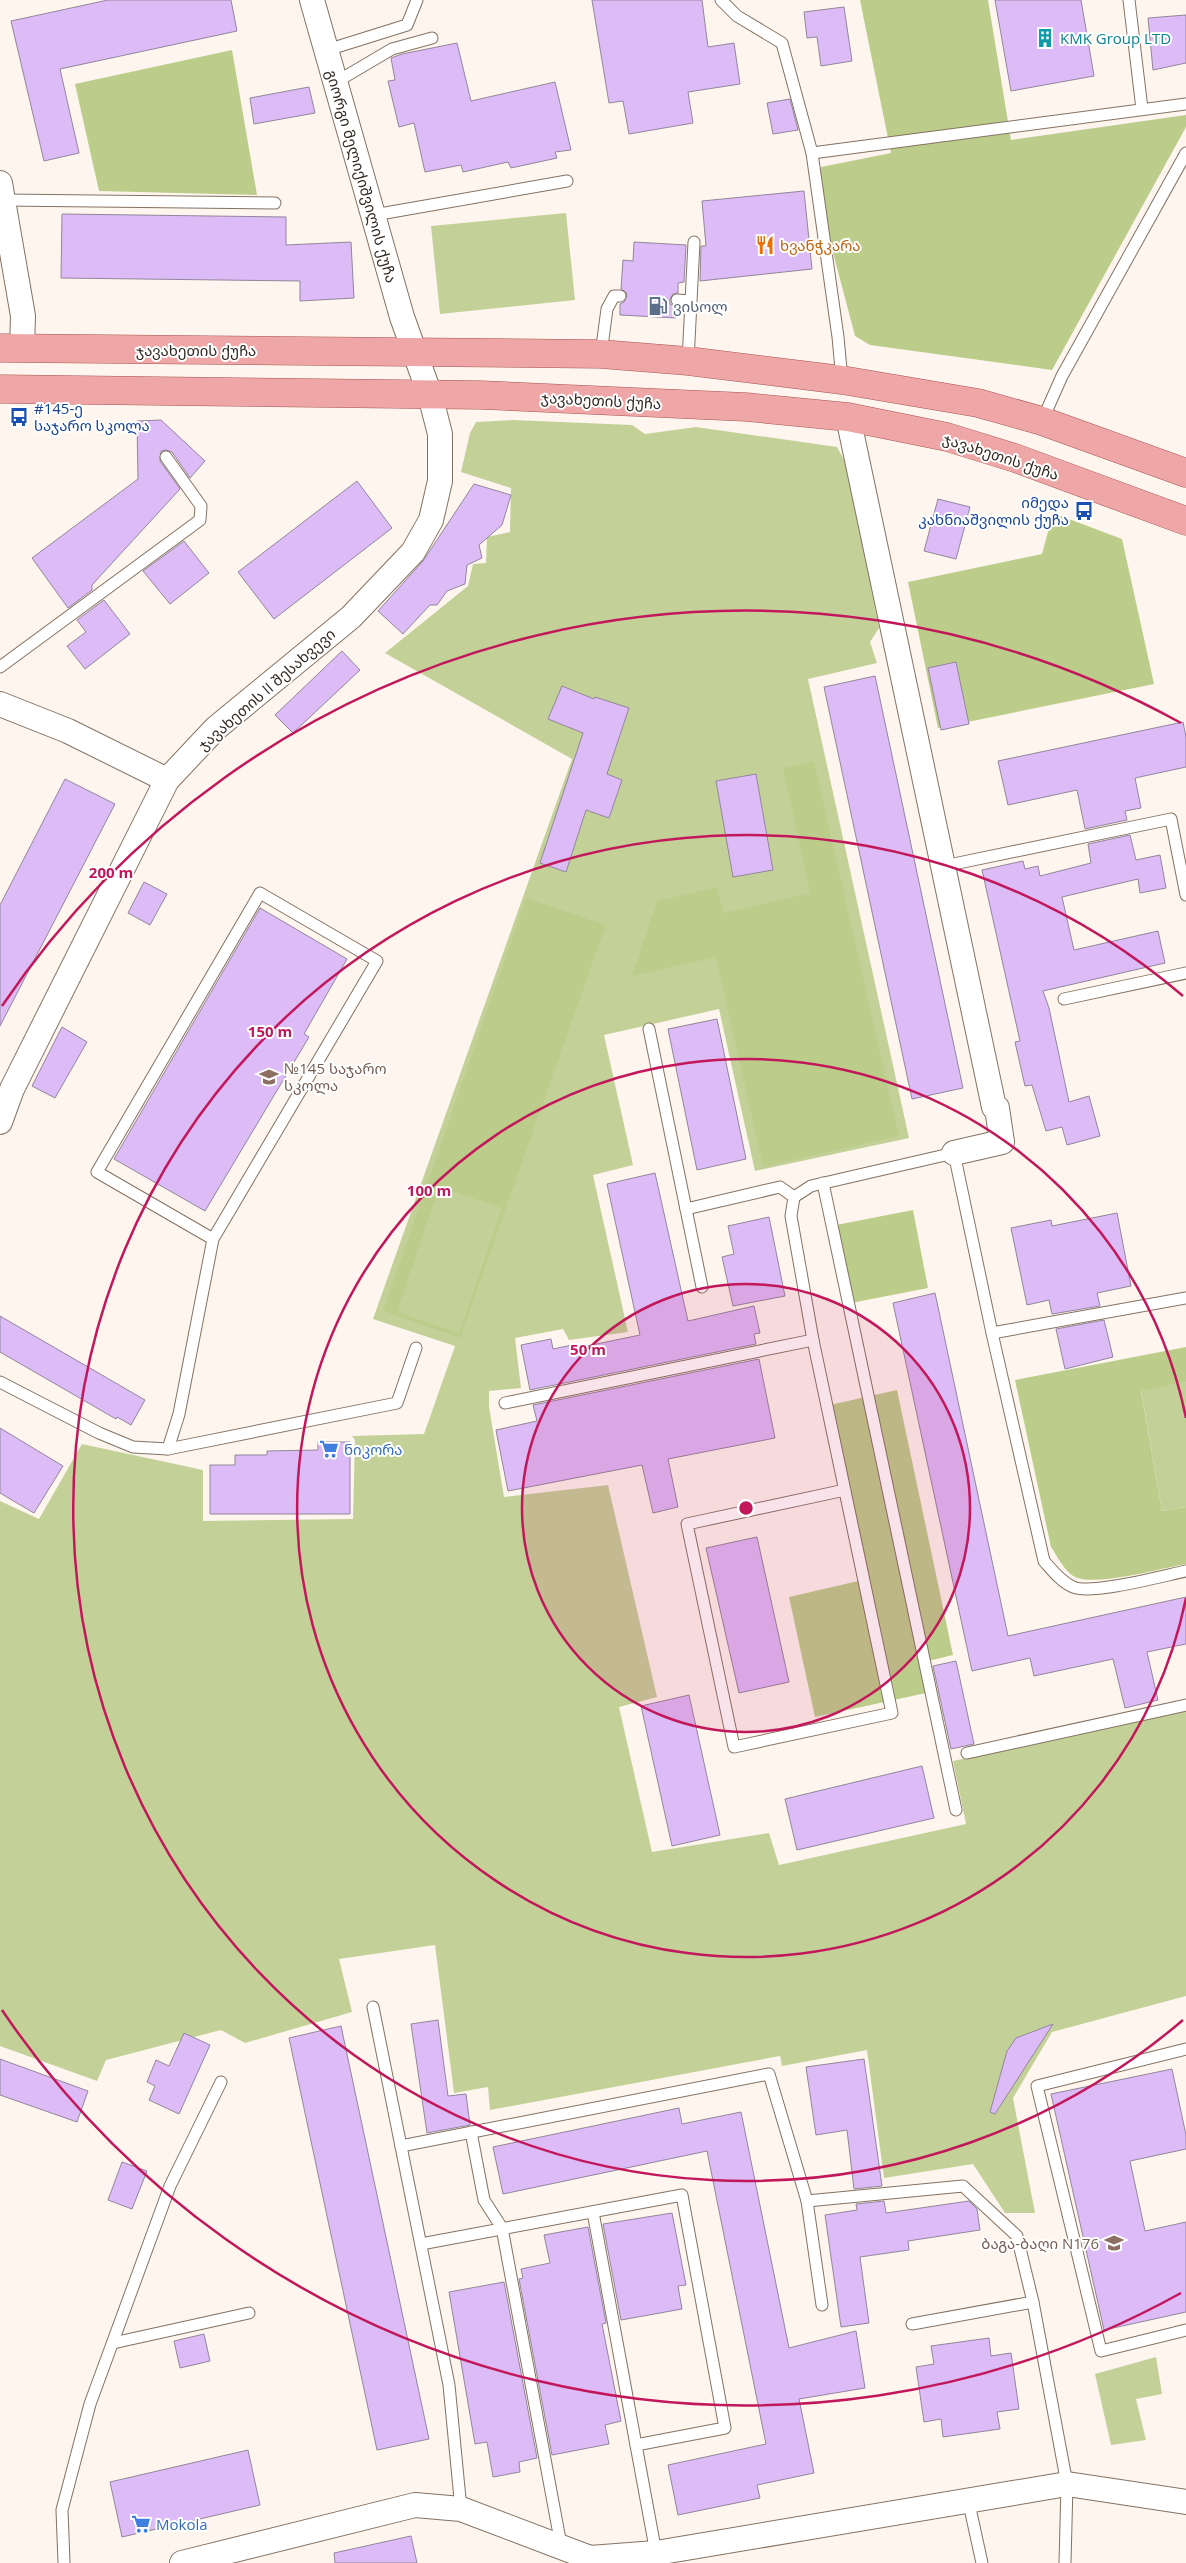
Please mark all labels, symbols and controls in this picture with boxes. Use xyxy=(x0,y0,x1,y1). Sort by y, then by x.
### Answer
building icon: KMK Group LTD xyxy=(1034,27,1056,49)
place label: KMK Group LTD xyxy=(1060,28,1171,48)
street label: გიორგი მელიქიშვილის ქუჩა xyxy=(322,67,402,285)
restaurant icon: ხვანჭკარა xyxy=(754,234,776,256)
place label: ხვანჭკარა xyxy=(780,235,860,255)
fuel station icon: ვისოლ xyxy=(647,295,669,317)
place label: ვისოლ xyxy=(673,296,728,316)
street label: ჯავახეთის ქუჩა xyxy=(136,340,256,360)
street label: ჯავახეთის ქუჩა xyxy=(540,387,662,413)
place label: #145-ე საჯარო სკოლა xyxy=(34,398,150,435)
bus stop icon: #145-ე საჯარო სკოლა xyxy=(8,406,30,428)
street label: ჯავახეთის ქუჩა xyxy=(941,428,1061,484)
place label: იმედა კახნიაშვილის ქუჩა xyxy=(918,492,1069,529)
bus stop icon: იმედა კახნიაშვილის ქუჩა xyxy=(1073,500,1095,522)
street label: ჯავახეთის II შესახვევი xyxy=(193,624,339,754)
text: 200 m xyxy=(89,862,133,882)
text: 150 m xyxy=(248,1021,292,1041)
place label: №145 საჯარო სკოლა xyxy=(284,1058,387,1095)
school or university icon: №145 საჯარო სკოლა xyxy=(258,1066,280,1088)
text: 100 m xyxy=(407,1180,451,1200)
text: 50 m xyxy=(570,1339,606,1359)
supermarket icon: ნიკორა xyxy=(318,1438,340,1460)
place label: ნიკორა xyxy=(344,1439,403,1459)
centre of rings xyxy=(737,1499,755,1517)
school or university icon: ბაგა-ბაღი N176 xyxy=(1103,2232,1125,2254)
place label: ბაგა-ბაღი N176 xyxy=(981,2233,1099,2253)
supermarket icon: Mokola xyxy=(130,2513,152,2535)
place label: Mokola xyxy=(156,2514,208,2534)

